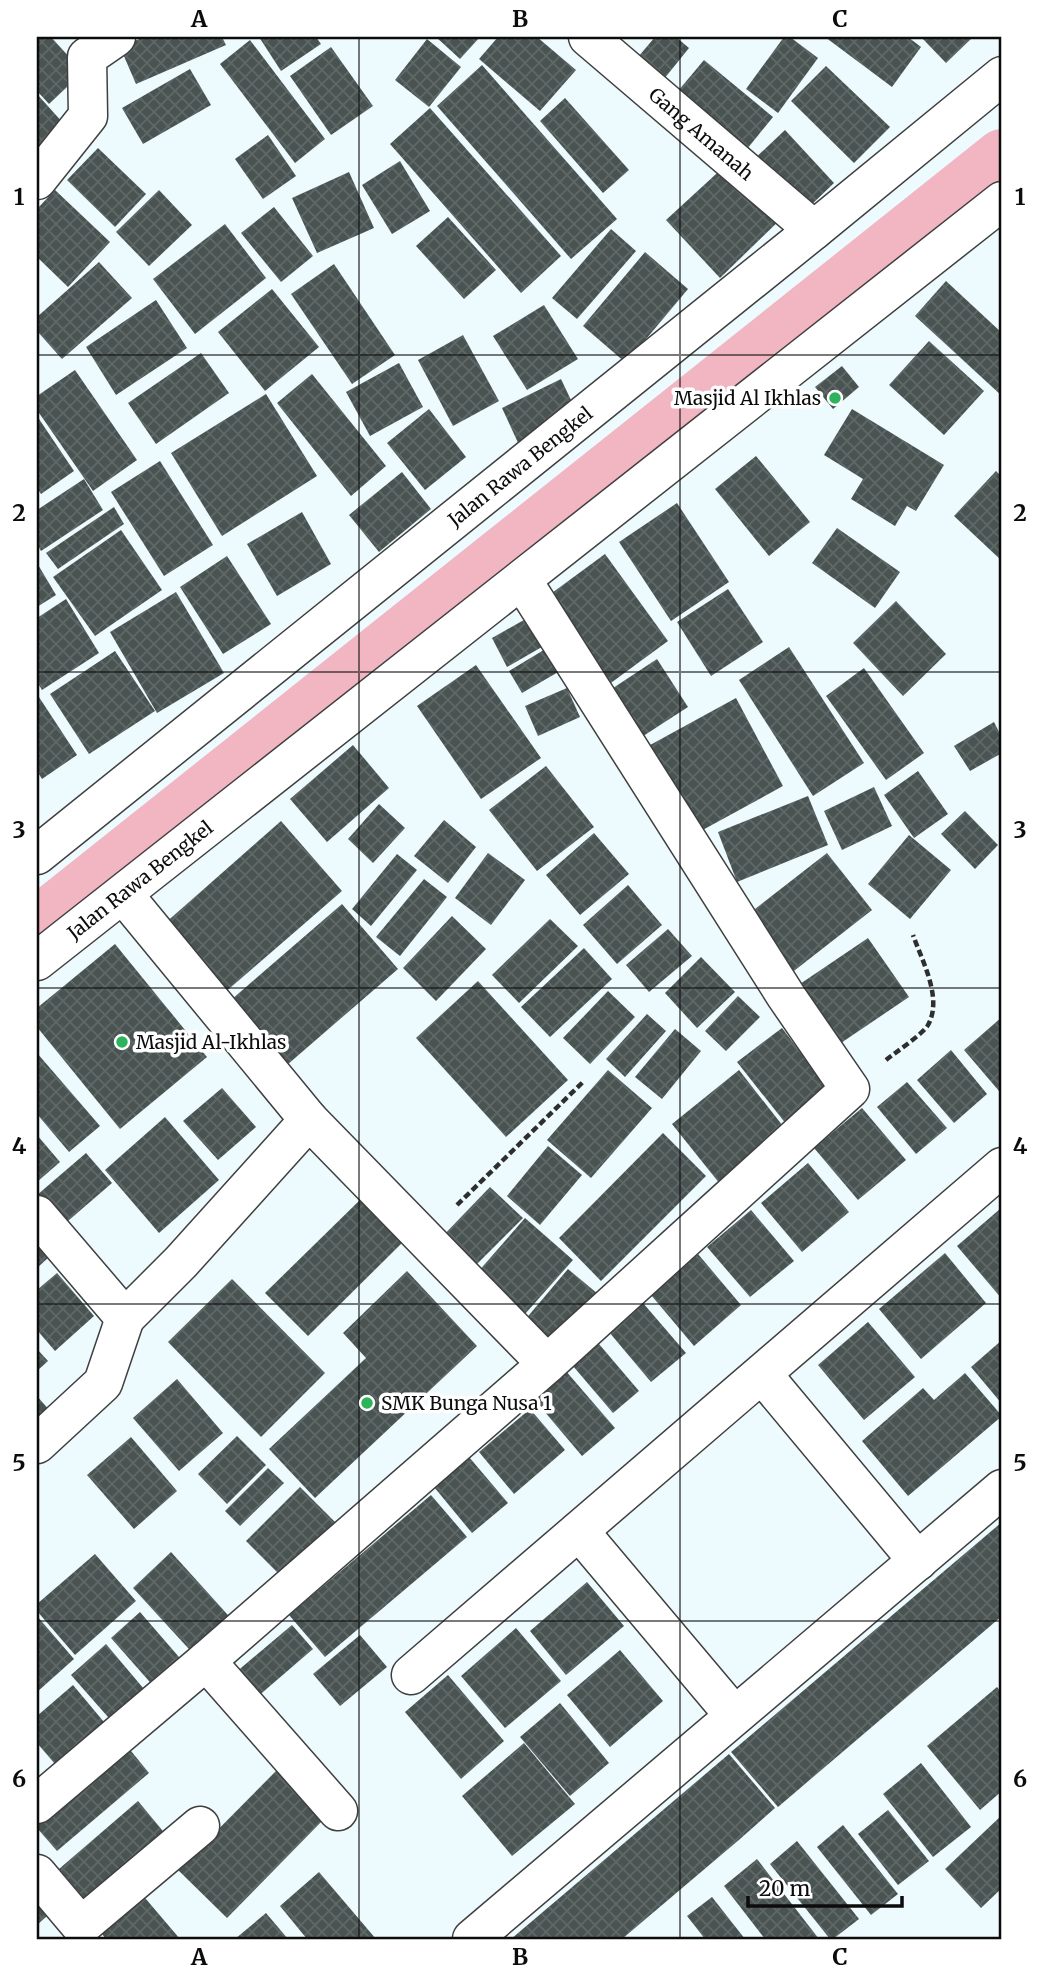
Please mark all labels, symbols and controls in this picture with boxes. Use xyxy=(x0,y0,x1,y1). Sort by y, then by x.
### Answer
text: A xyxy=(190,4,208,33)
text: B xyxy=(512,4,528,33)
text: C xyxy=(832,4,848,33)
street label: Gang Amanah xyxy=(644,82,759,185)
text: 1 xyxy=(14,182,25,211)
text: 1 xyxy=(1015,182,1026,211)
place label: Masjid Al Ikhlas xyxy=(674,386,821,410)
marker: Masjid Al Ikhlas xyxy=(827,390,843,406)
street label: Jalan Rawa Bengkel xyxy=(442,401,597,532)
text: 2 xyxy=(12,498,26,527)
text: 2 xyxy=(1013,498,1027,527)
text: 3 xyxy=(12,815,26,844)
street label: Jalan Rawa Bengkel xyxy=(62,815,217,945)
text: 3 xyxy=(1013,815,1027,844)
place label: Masjid Al-Ikhlas xyxy=(136,1030,286,1054)
marker: Masjid Al-Ikhlas xyxy=(114,1034,130,1050)
text: 4 xyxy=(12,1131,27,1160)
text: 4 xyxy=(1013,1131,1028,1160)
place label: SMK Bunga Nusa 1 xyxy=(381,1391,552,1415)
marker: SMK Bunga Nusa 1 xyxy=(359,1395,375,1411)
text: 5 xyxy=(12,1448,26,1477)
text: 5 xyxy=(1013,1448,1027,1477)
text: 6 xyxy=(12,1764,26,1793)
text: 6 xyxy=(1013,1764,1027,1793)
scale bar xyxy=(748,1864,902,1908)
text: 20 m xyxy=(759,1875,811,1902)
text: A xyxy=(190,1942,208,1971)
text: B xyxy=(512,1942,528,1971)
text: C xyxy=(832,1942,848,1971)

